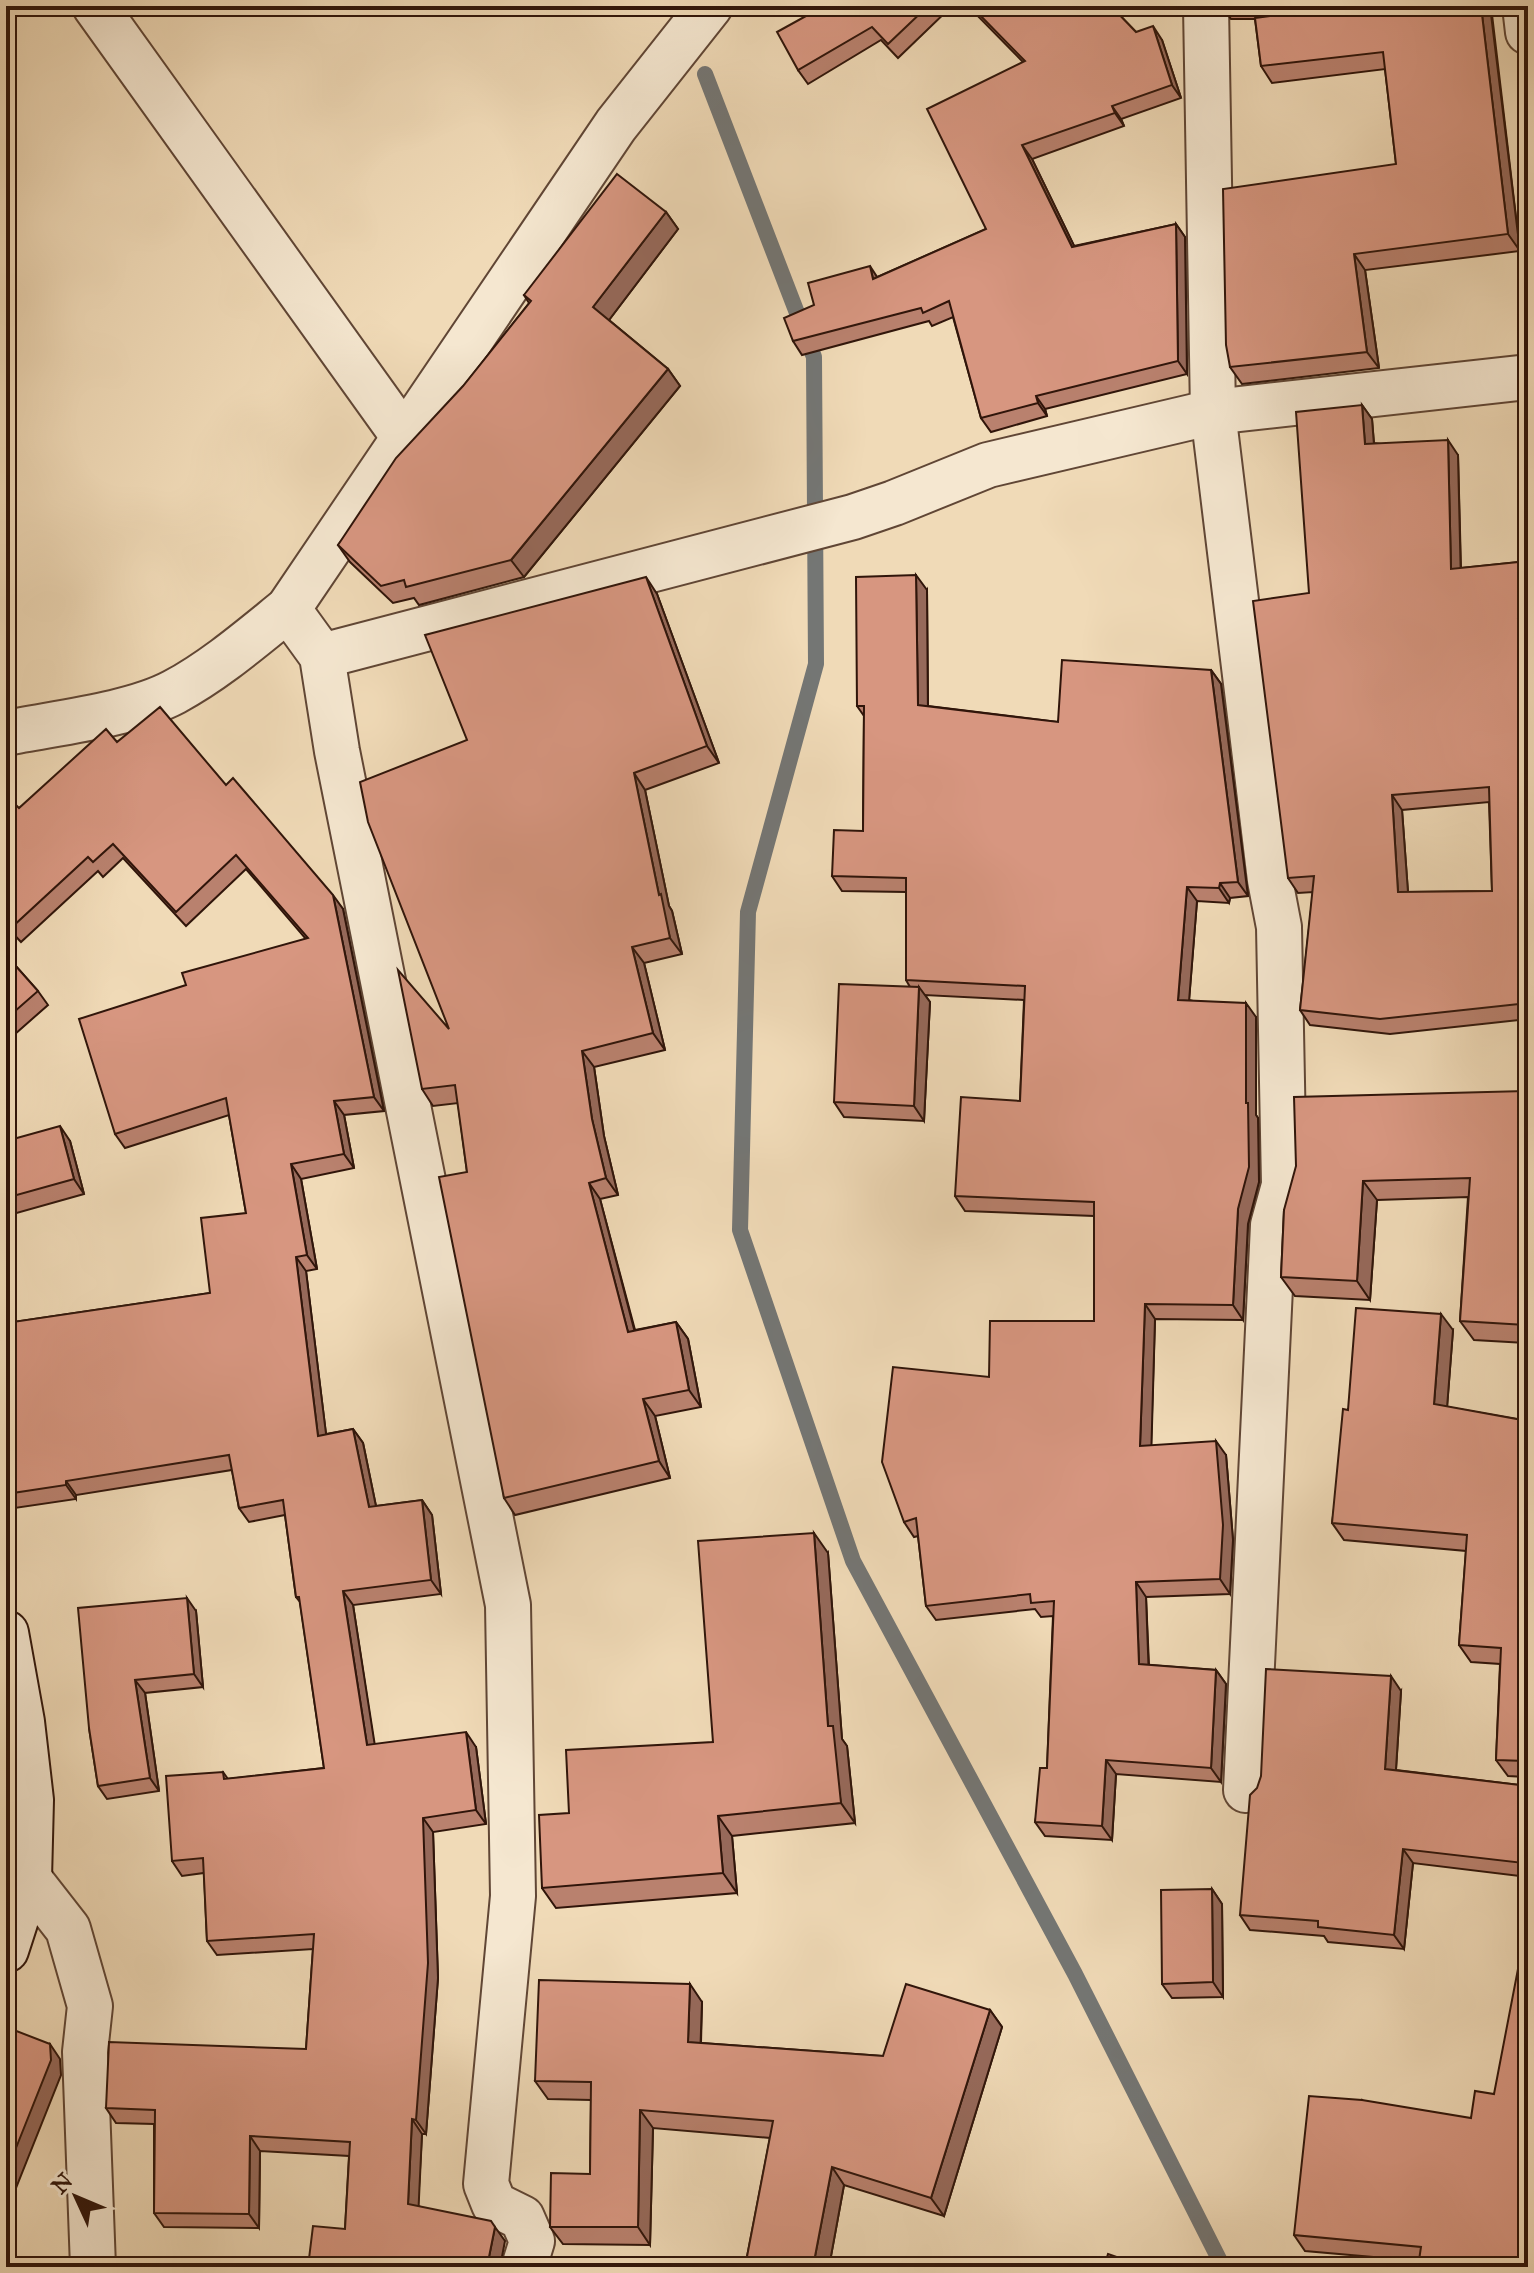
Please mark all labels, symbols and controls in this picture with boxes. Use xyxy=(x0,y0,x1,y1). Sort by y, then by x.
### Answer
north arrow xyxy=(36,2157,116,2237)
text: N xyxy=(46,2167,78,2200)

